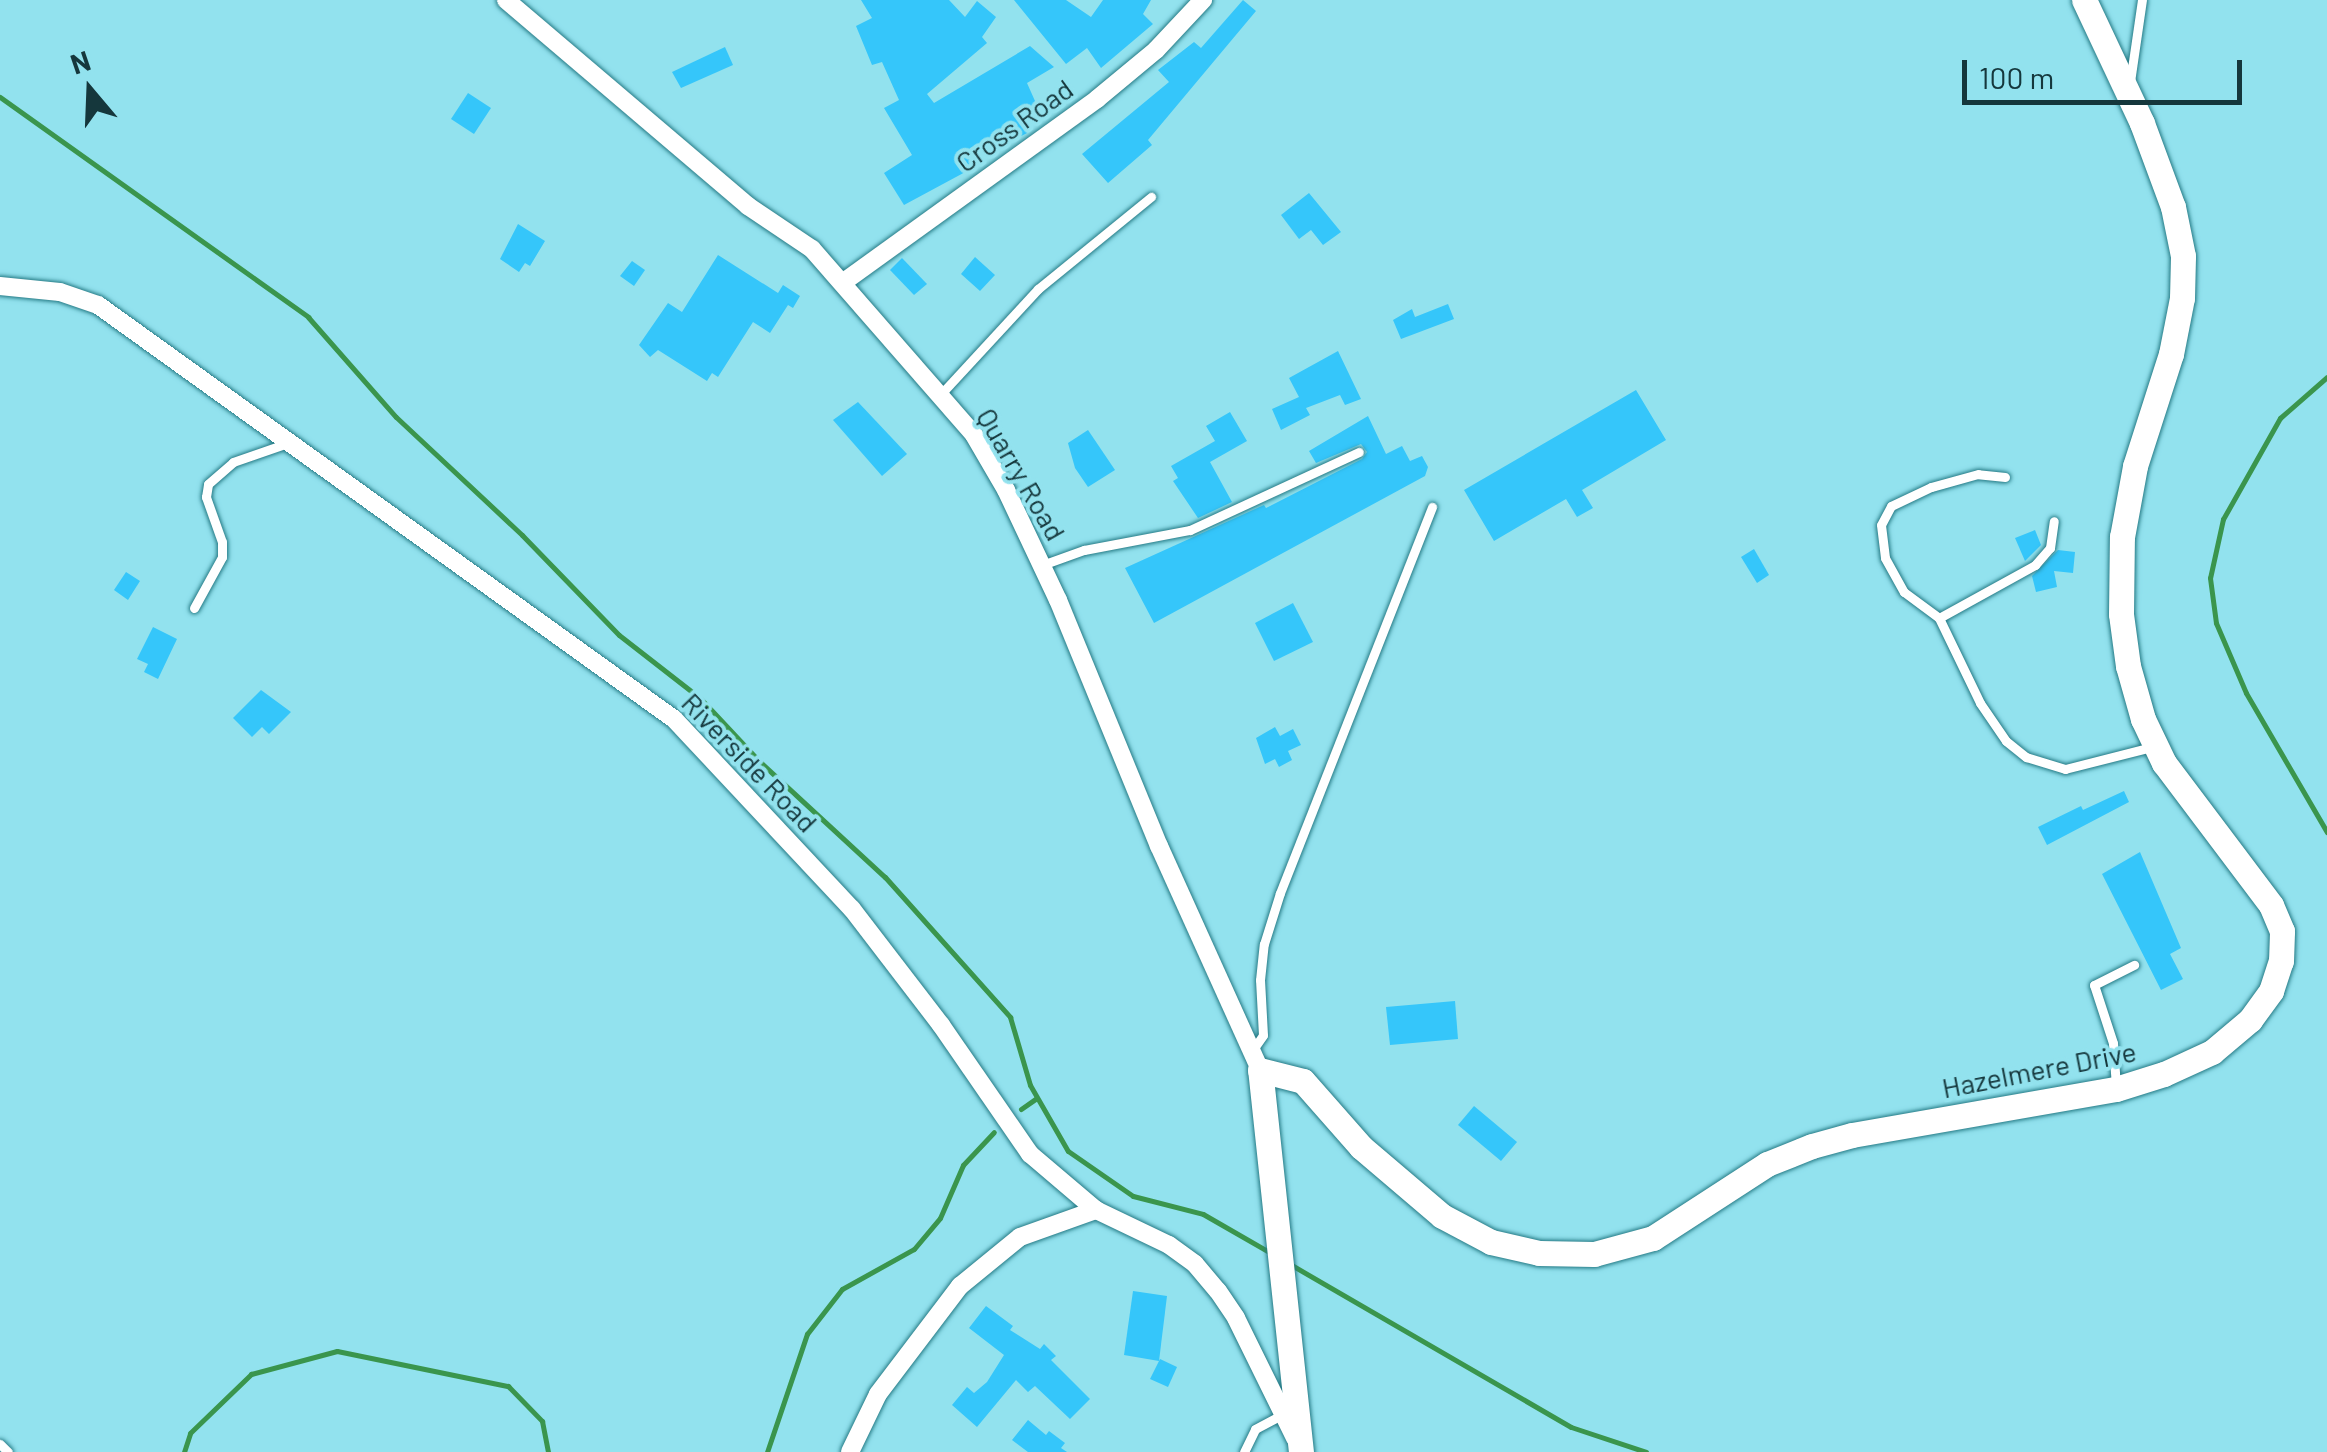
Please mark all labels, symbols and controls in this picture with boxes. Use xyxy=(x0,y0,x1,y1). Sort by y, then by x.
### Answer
north arrow xyxy=(40,40,140,140)
scale bar xyxy=(1967,40,2247,102)
text: N xyxy=(66,43,95,81)
text: 100 m xyxy=(1979,59,2054,95)
street label: Cross Road xyxy=(949,71,1079,179)
street label: Quarry Road xyxy=(971,402,1073,546)
street label: Riverside Road xyxy=(675,685,825,839)
street label: Hazelmere Drive xyxy=(1939,1034,2139,1104)

